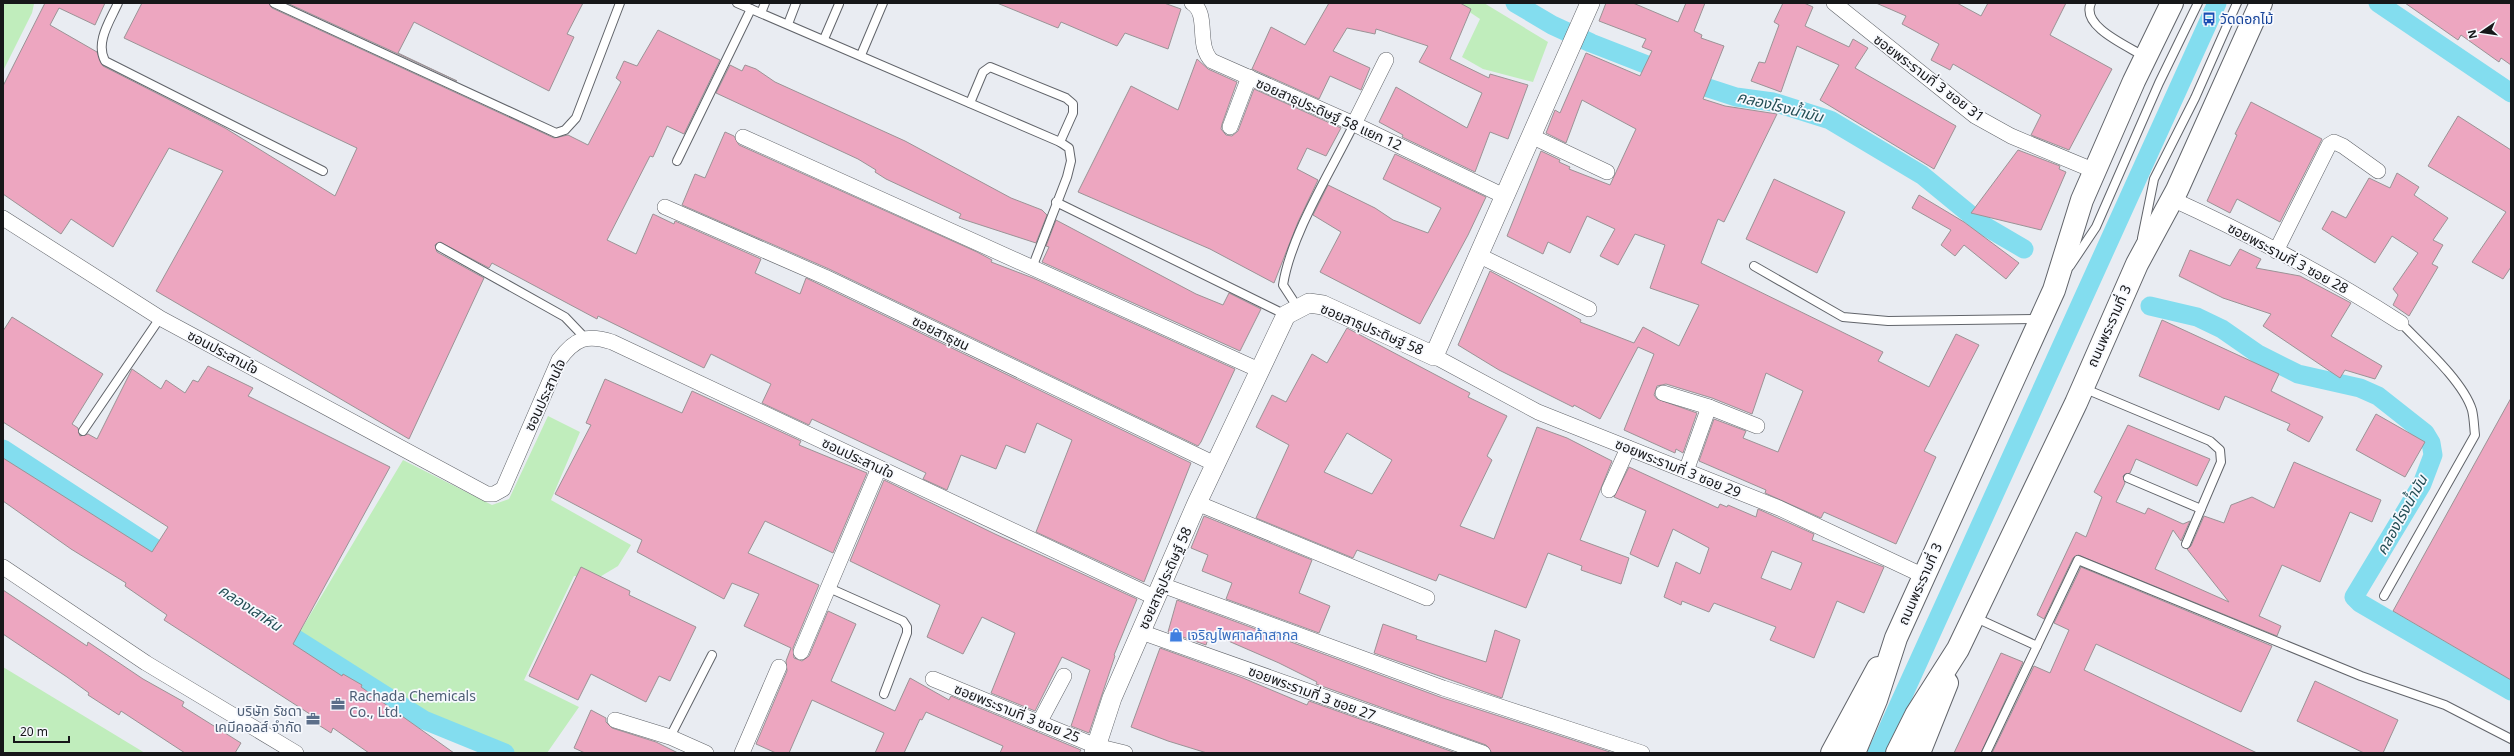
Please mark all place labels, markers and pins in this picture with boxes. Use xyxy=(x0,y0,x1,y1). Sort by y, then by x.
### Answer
place label: วัดดอกไม้ xyxy=(2220,9,2274,28)
bus stop icon: วัดดอกไม้ xyxy=(2201,11,2217,27)
place label: เจริญไพศาลค้าสากล xyxy=(1187,625,1298,644)
shop icon: เจริญไพศาลค้าสากล xyxy=(1168,627,1184,643)
place label: Rachada Chemicals Co., Ltd. xyxy=(349,686,476,721)
office icon: Rachada Chemicals Co., Ltd. xyxy=(330,696,346,712)
place label: บริษัท รัชดา เคมีคอลส์ จำกัด xyxy=(214,701,302,736)
office icon: บริษัท รัชดา เคมีคอลส์ จำกัด xyxy=(305,711,321,727)

